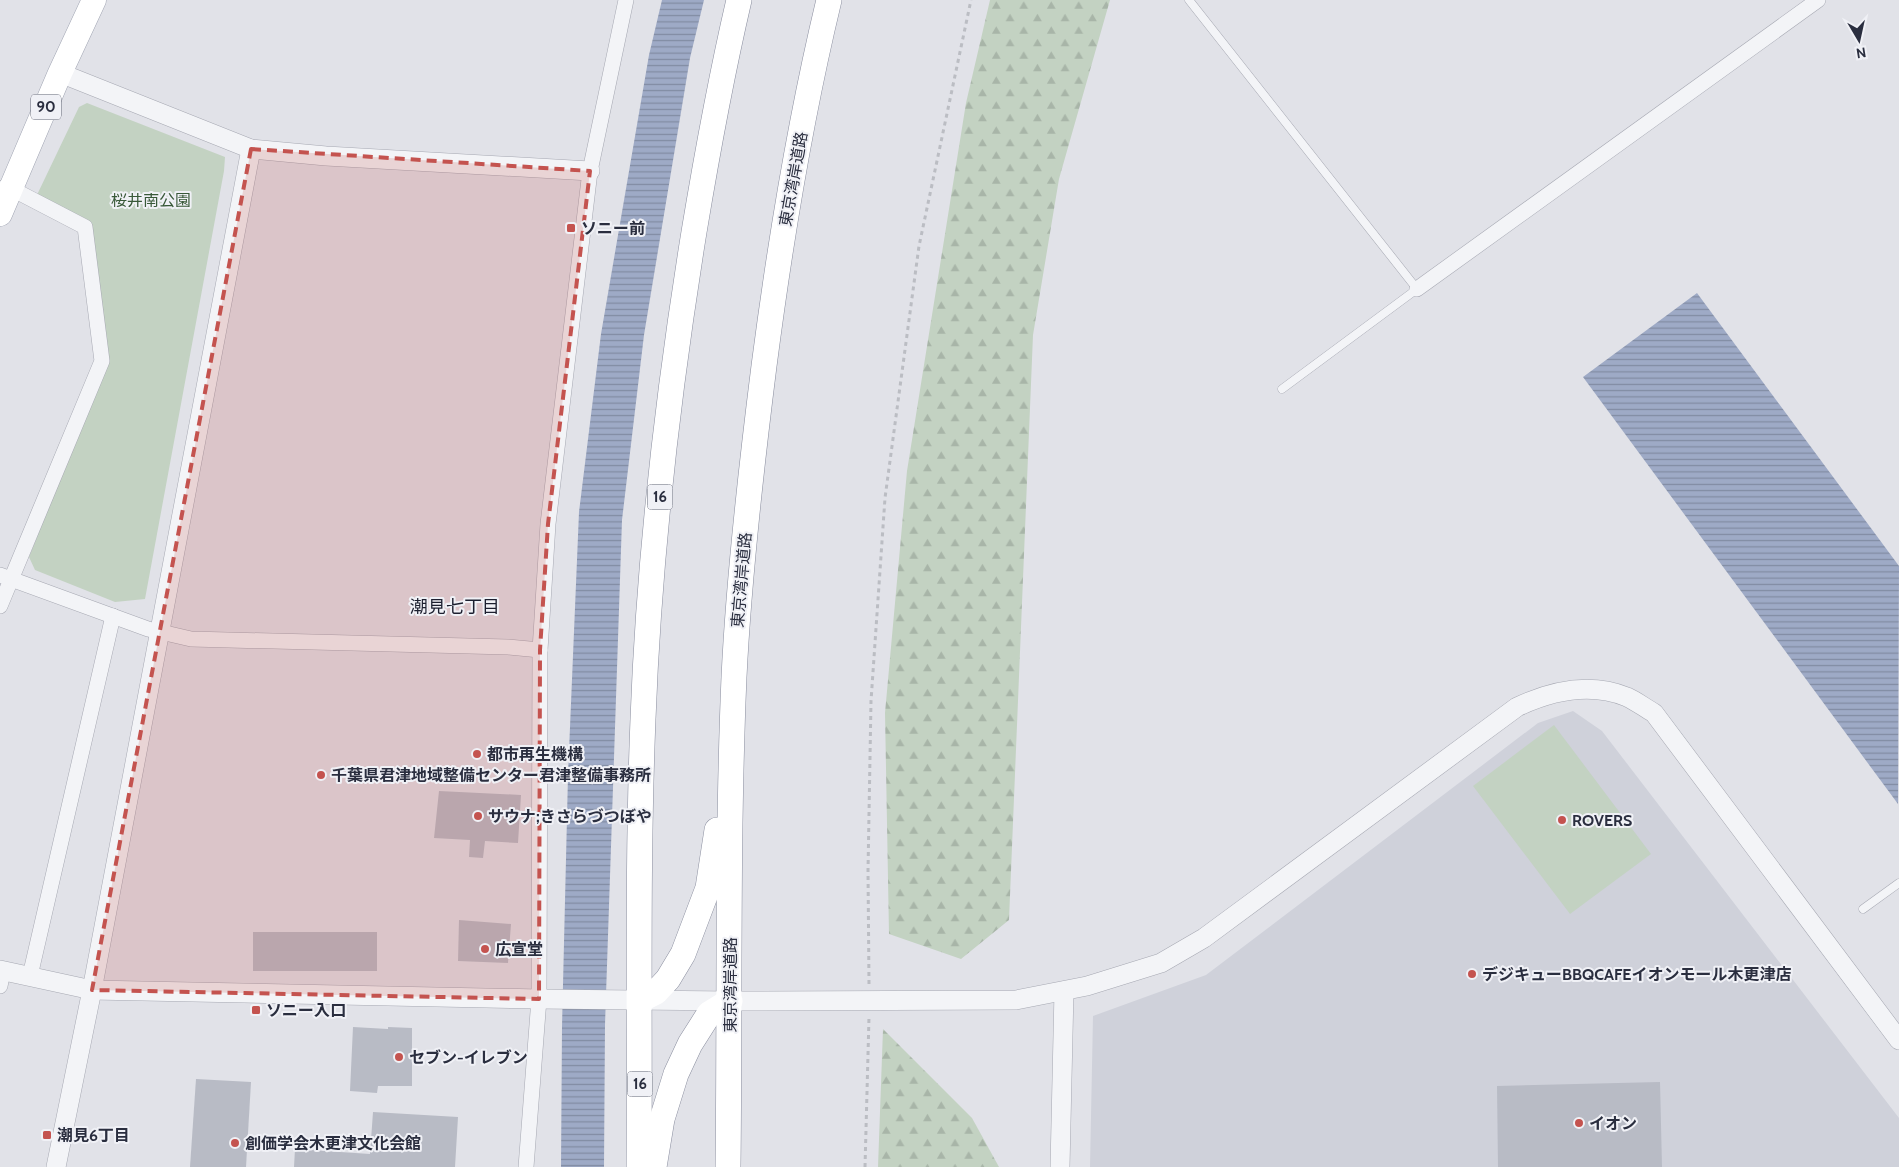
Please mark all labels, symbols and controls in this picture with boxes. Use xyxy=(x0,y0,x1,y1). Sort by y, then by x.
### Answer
north arrow xyxy=(1834,15,1884,65)
text: N xyxy=(1855,43,1867,63)
road number: 90 xyxy=(31,94,61,120)
street label: 東京湾岸道路 xyxy=(776,130,811,228)
park label: 桜井南公園 xyxy=(111,191,191,210)
place label: ソニー前 xyxy=(581,219,645,238)
marker: ソニー前 xyxy=(565,222,577,234)
road number: 16 xyxy=(648,484,672,510)
street label: 東京湾岸道路 xyxy=(728,531,755,629)
district label: 潮見七丁目 xyxy=(410,596,500,618)
place label: 都市再生機構 xyxy=(487,745,583,764)
marker: 都市再生機構 xyxy=(471,748,483,760)
place label: 千葉県君津地域整備センター君津整備事務所 xyxy=(331,766,651,785)
marker: 千葉県君津地域整備センター君津整備事務所 xyxy=(315,769,327,781)
place label: サウナ;きさらづつぼや xyxy=(488,807,652,826)
marker: サウナ;きさらづつぼや xyxy=(472,810,484,822)
place label: ROVERS xyxy=(1572,811,1632,830)
marker: ROVERS xyxy=(1556,814,1568,826)
street label: 東京湾岸道路 xyxy=(721,937,740,1033)
place label: 広宣堂 xyxy=(495,940,543,959)
marker: 広宣堂 xyxy=(479,943,491,955)
place label: デジキューBBQCAFEイオンモール木更津店 xyxy=(1482,965,1791,984)
marker: デジキューBBQCAFEイオンモール木更津店 xyxy=(1466,968,1478,980)
place label: ソニー入口 xyxy=(266,1001,346,1020)
marker: ソニー入口 xyxy=(250,1004,262,1016)
place label: セブン-イレブン xyxy=(409,1048,528,1067)
marker: セブン-イレブン xyxy=(393,1051,405,1063)
road number: 16 xyxy=(628,1072,652,1096)
place label: イオン xyxy=(1589,1114,1637,1133)
marker: イオン xyxy=(1573,1117,1585,1129)
place label: 潮見6丁目 xyxy=(57,1126,130,1145)
marker: 潮見6丁目 xyxy=(41,1129,53,1141)
place label: 創価学会木更津文化会館 xyxy=(245,1134,421,1153)
marker: 創価学会木更津文化会館 xyxy=(229,1137,241,1149)

